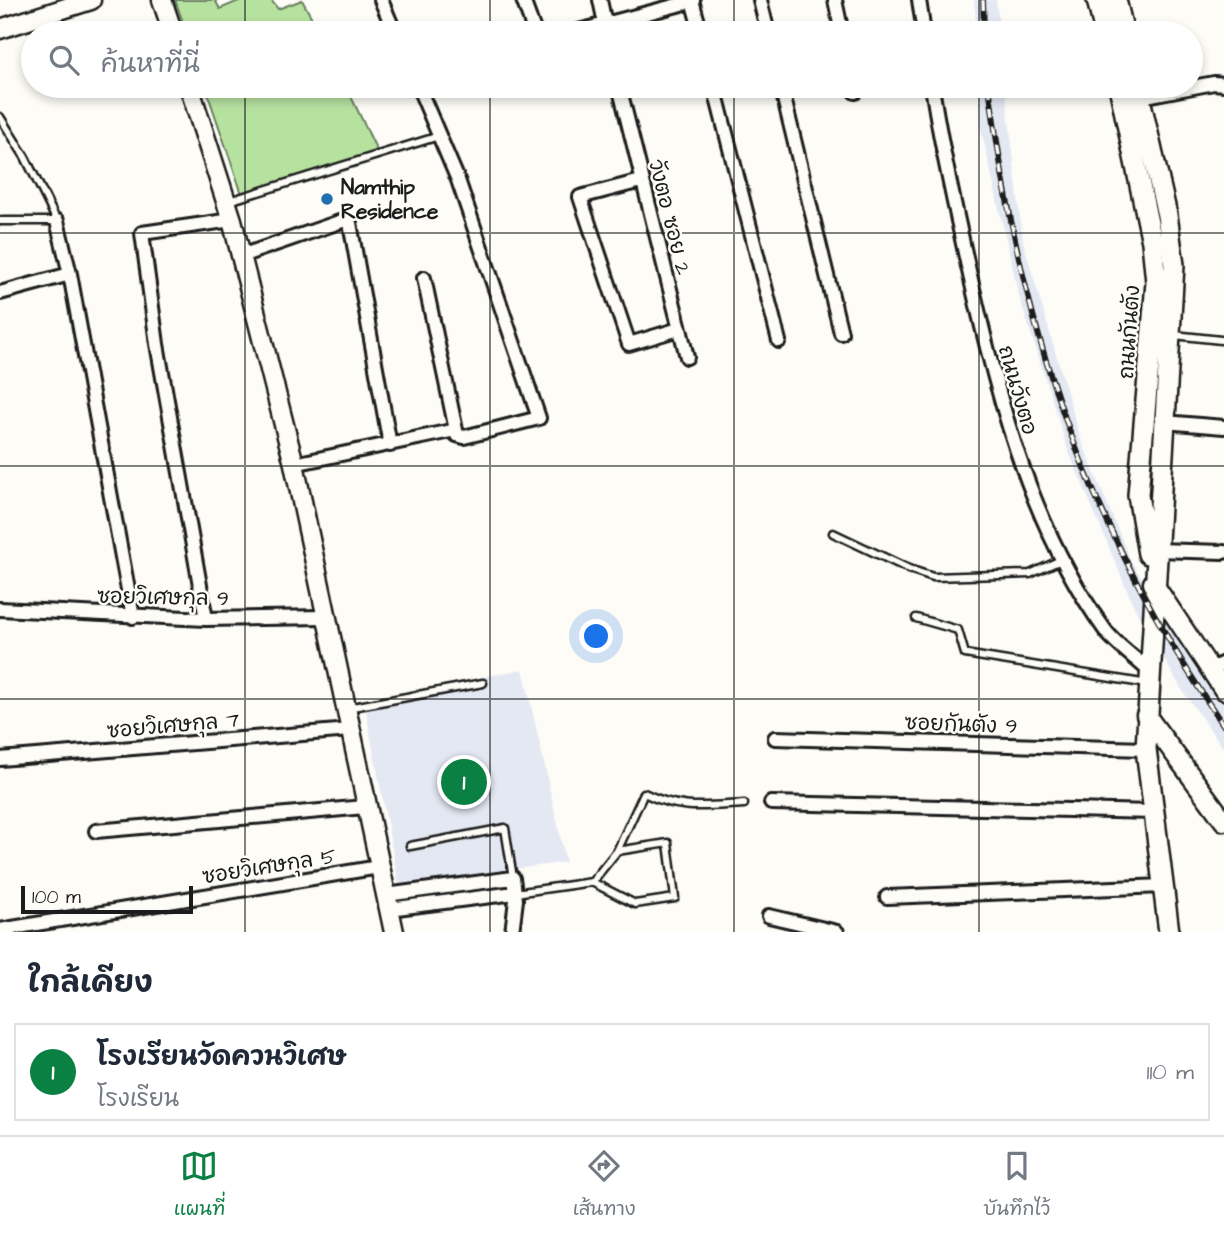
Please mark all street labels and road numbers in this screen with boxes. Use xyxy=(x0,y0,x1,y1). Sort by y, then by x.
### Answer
street label: วังตอ ซอย 2 xyxy=(641,156,698,278)
street label: ถนนกันตัง xyxy=(1112,284,1147,380)
street label: ถนนวังตอ xyxy=(991,342,1044,438)
street label: ซอยวิเศษกุล 9 xyxy=(97,582,229,614)
street label: ซอยวิเศษกุล 7 xyxy=(106,705,241,747)
street label: ซอยกันตัง 9 xyxy=(904,708,1018,741)
street label: ซอยวิเศษกุล 5 xyxy=(200,842,338,892)

